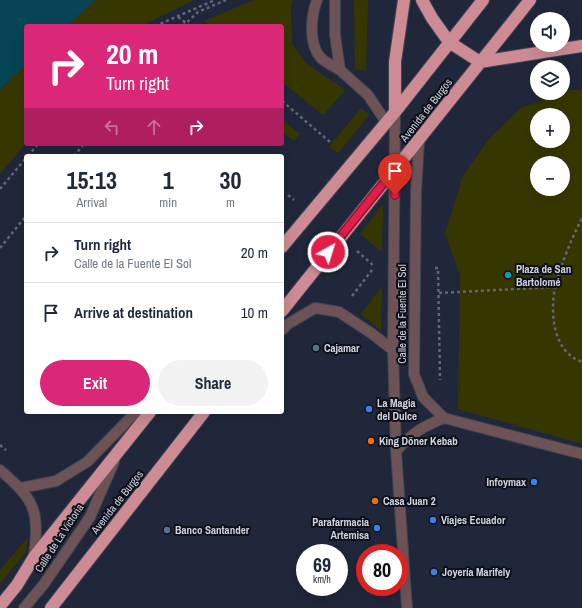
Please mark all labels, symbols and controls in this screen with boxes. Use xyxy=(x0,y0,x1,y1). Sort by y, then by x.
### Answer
map controls xyxy=(530,12,570,196)
button: sound xyxy=(530,12,570,52)
text: 20 m xyxy=(106,35,158,73)
icon: right xyxy=(40,40,92,92)
button: layers xyxy=(530,60,570,100)
text: Turn right xyxy=(106,71,169,96)
street label: Avenida de Burgos xyxy=(396,75,455,145)
button: + xyxy=(530,108,570,148)
icon: left xyxy=(101,116,123,138)
icon: ahead xyxy=(143,116,165,138)
icon: right xyxy=(185,116,207,138)
pin xyxy=(378,154,412,195)
button: − xyxy=(530,156,570,196)
icon: arrive xyxy=(384,160,406,182)
text: 15:13 xyxy=(67,164,117,196)
text: 1 xyxy=(163,164,174,196)
text: 30 xyxy=(220,164,242,196)
text: Arrival xyxy=(76,194,107,211)
text: min xyxy=(159,194,177,211)
text: m xyxy=(226,194,235,211)
position arrow xyxy=(307,231,349,273)
text: Turn right xyxy=(74,234,131,255)
icon: right xyxy=(40,242,62,264)
text: 20 m xyxy=(241,242,268,263)
text: Calle de la Fuente El Sol xyxy=(74,255,191,272)
place label: Plaza de San Bartolomé xyxy=(516,262,571,289)
street label: Calle de la Fuente El Sol xyxy=(395,264,409,364)
marker: Plaza de San Bartolomé xyxy=(503,270,513,280)
icon: arrive xyxy=(40,302,62,324)
text: Arrive at destination xyxy=(74,302,193,323)
text: 10 m xyxy=(241,302,268,323)
place label: Cajamar xyxy=(324,341,360,355)
marker: Cajamar xyxy=(311,343,321,353)
button: Exit xyxy=(40,360,150,406)
button: Share xyxy=(158,360,268,406)
place label: La Magia del Dulce xyxy=(377,396,417,423)
marker: La Magia del Dulce xyxy=(364,404,374,414)
place label: King Döner Kebab xyxy=(379,434,458,448)
marker: King Döner Kebab xyxy=(366,436,376,446)
street label: Avenida de Burgos xyxy=(87,467,146,537)
place label: Infoymax xyxy=(486,475,526,489)
marker: Infoymax xyxy=(529,477,539,487)
place label: Casa Juan 2 xyxy=(383,494,436,508)
marker: Casa Juan 2 xyxy=(370,496,380,506)
street label: Calle de La Victoria xyxy=(32,501,86,575)
place label: Viajes Ecuador xyxy=(441,513,506,527)
place label: Parafarmacia Artemisa xyxy=(312,515,369,542)
marker: Viajes Ecuador xyxy=(428,515,438,525)
place label: Banco Santander xyxy=(175,523,250,537)
marker: Parafarmacia Artemisa xyxy=(372,523,382,533)
marker: Banco Santander xyxy=(162,525,172,535)
speed limit sign: 80 xyxy=(356,544,408,596)
text: 69 xyxy=(313,551,331,578)
place label: Joyería Marifely xyxy=(442,565,510,579)
marker: Joyería Marifely xyxy=(429,567,439,577)
text: km/h xyxy=(313,573,331,586)

